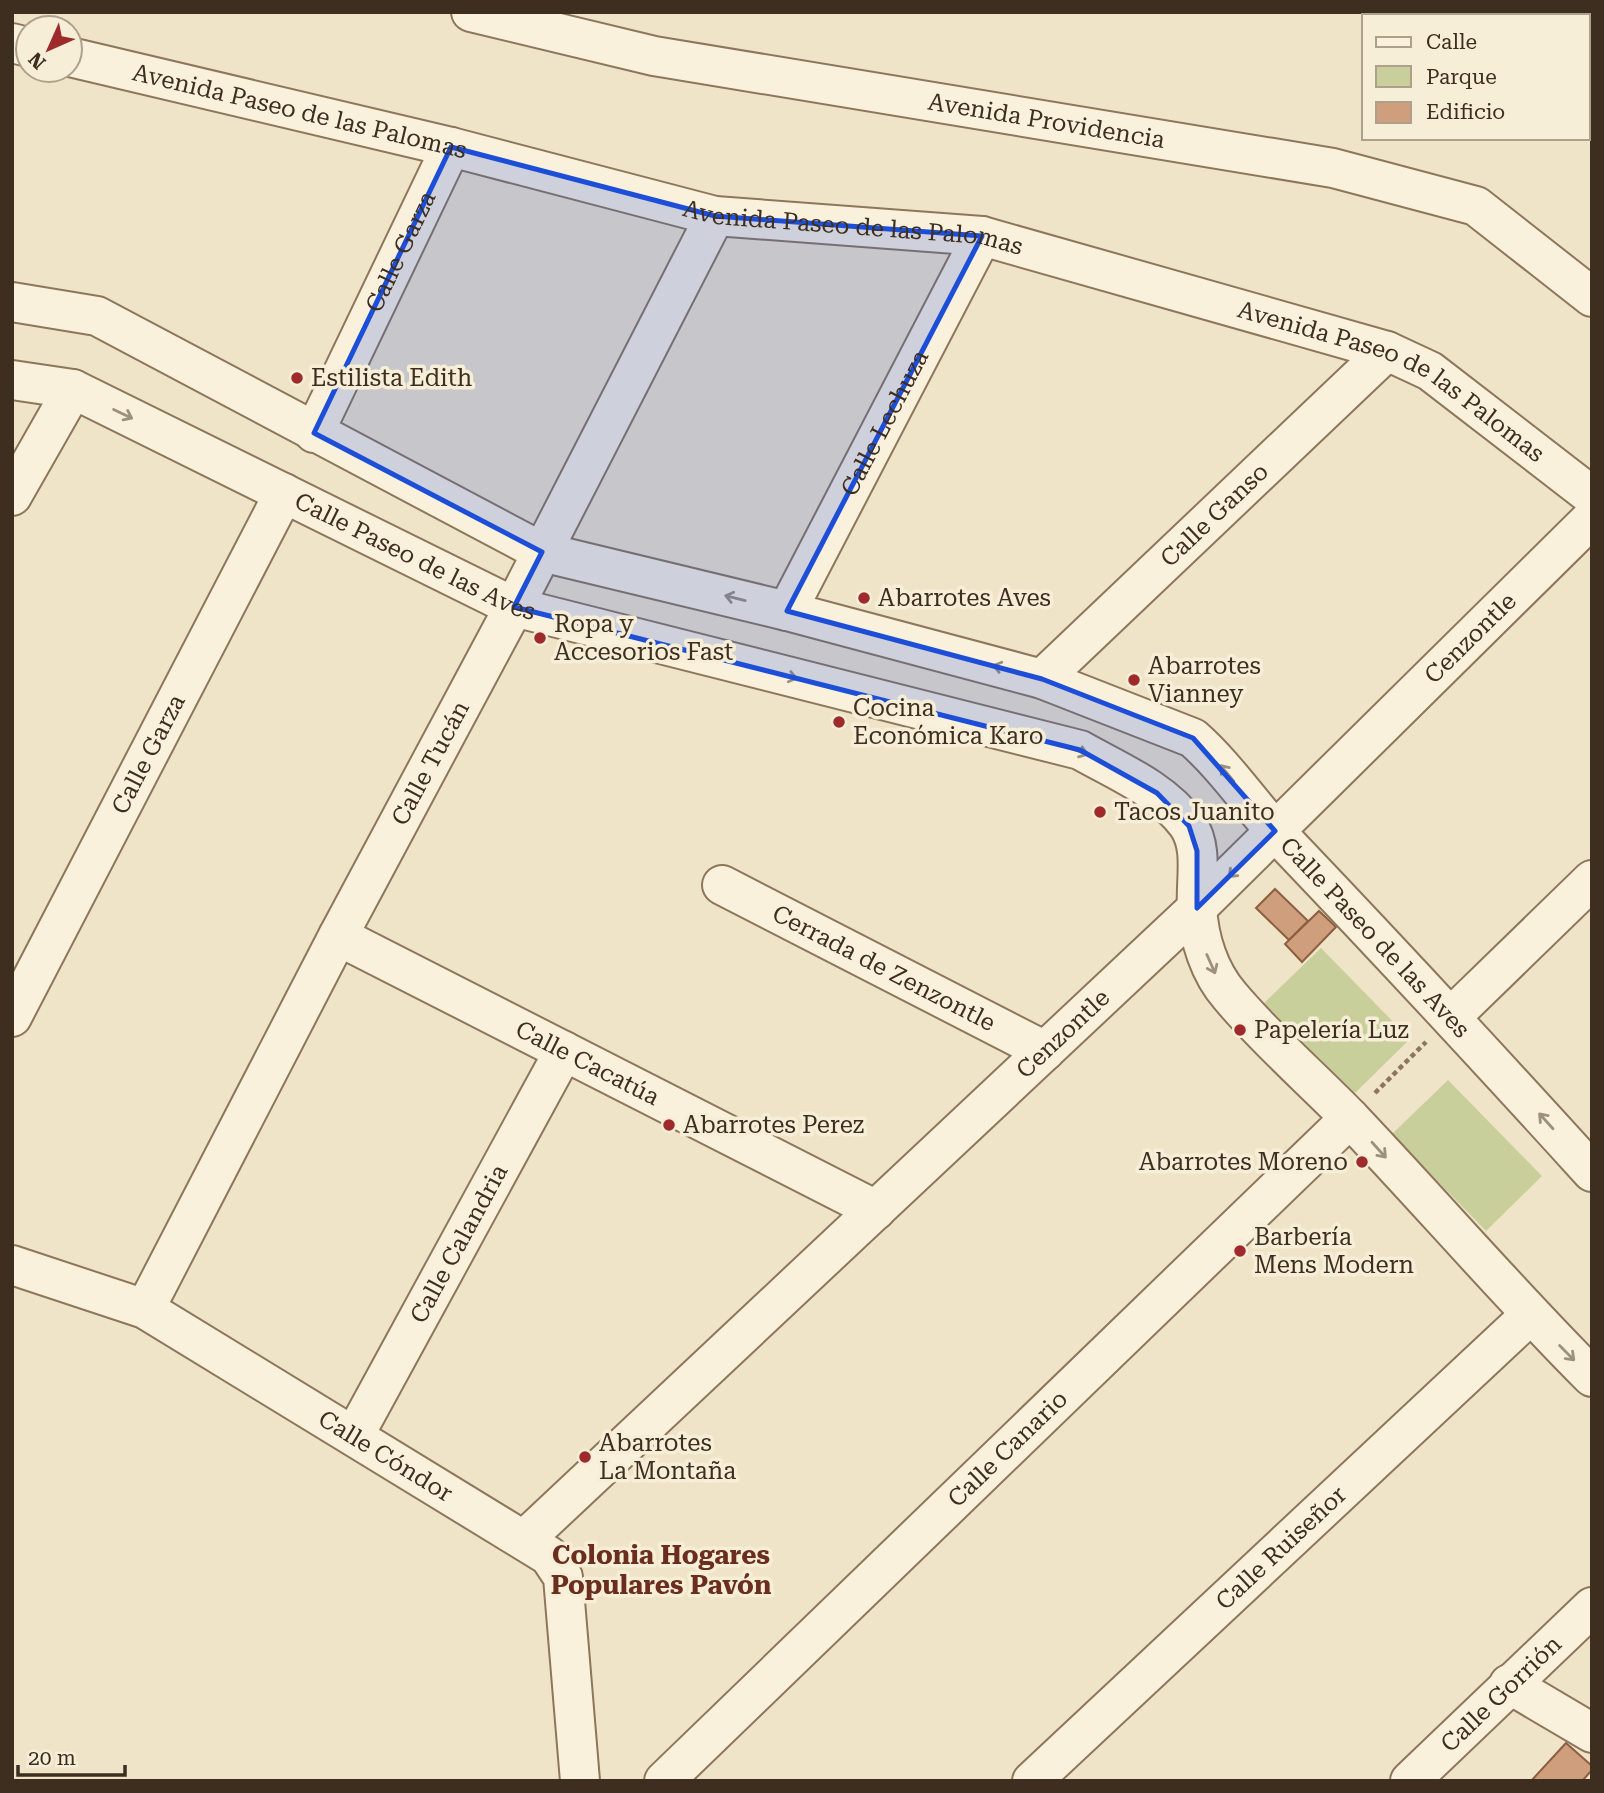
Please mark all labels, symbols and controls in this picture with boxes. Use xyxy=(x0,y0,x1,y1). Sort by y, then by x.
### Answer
north arrow xyxy=(14,14,84,84)
legend xyxy=(1362,14,1590,140)
text: Calle xyxy=(1426,30,1477,54)
text: N xyxy=(24,47,51,74)
street label: Avenida Paseo de las Palomas xyxy=(130,58,470,165)
text: Parque xyxy=(1426,65,1497,89)
street label: Avenida Providencia xyxy=(926,87,1167,154)
text: Edificio xyxy=(1426,100,1505,124)
street label: Calle Garza xyxy=(360,187,442,317)
street label: Avenida Paseo de las Palomas xyxy=(680,194,1026,261)
street label: Avenida Paseo de las Palomas xyxy=(1235,295,1550,468)
street label: Calle Lechuza xyxy=(835,345,934,501)
place label: Estilista Edith xyxy=(311,364,472,392)
marker: Estilista Edith xyxy=(289,370,305,386)
one-way arrow xyxy=(112,407,133,421)
street label: Calle Ganso xyxy=(1155,457,1274,573)
street label: Calle Paseo de las Aves xyxy=(290,487,538,626)
place label: Abarrotes Aves xyxy=(878,584,1051,612)
street label: Cenzontle xyxy=(1419,587,1522,689)
marker: Abarrotes Aves xyxy=(856,590,872,606)
one-way arrow xyxy=(724,591,747,605)
place label: Ropa y Accesorios Fast xyxy=(554,610,733,666)
marker: Ropa y Accesorios Fast xyxy=(532,630,548,646)
place label: Abarrotes Vianney xyxy=(1148,652,1261,708)
one-way arrow xyxy=(992,661,1014,674)
one-way arrow xyxy=(775,670,798,683)
marker: Abarrotes Vianney xyxy=(1126,672,1142,688)
street label: Calle Garza xyxy=(106,690,191,819)
place label: Cocina Económica Karo xyxy=(853,694,1043,750)
street label: Calle Tucán xyxy=(386,696,475,830)
marker: Cocina Económica Karo xyxy=(831,714,847,730)
one-way arrow xyxy=(1067,746,1088,758)
one-way arrow xyxy=(1219,765,1234,783)
place label: Tacos Juanito xyxy=(1114,798,1275,826)
marker: Tacos Juanito xyxy=(1092,804,1108,820)
street label: Calle Paseo de las Aves xyxy=(1274,832,1476,1043)
one-way arrow xyxy=(1228,861,1245,878)
street label: Cerrada de Zenzontle xyxy=(768,899,1000,1037)
one-way arrow xyxy=(1205,953,1218,974)
street label: Cenzontle xyxy=(1011,984,1115,1084)
street label: Calle Cacatúa xyxy=(511,1015,664,1111)
place label: Papelería Luz xyxy=(1254,1016,1409,1044)
marker: Papelería Luz xyxy=(1232,1022,1248,1038)
place label: Abarrotes Perez xyxy=(683,1111,864,1139)
one-way arrow xyxy=(1538,1112,1554,1130)
marker: Abarrotes Perez xyxy=(661,1117,677,1133)
one-way arrow xyxy=(1371,1141,1387,1159)
place label: Abarrotes Moreno xyxy=(1139,1148,1348,1176)
marker: Abarrotes Moreno xyxy=(1354,1154,1370,1170)
street label: Calle Calandria xyxy=(404,1160,513,1328)
place label: Barbería Mens Modern xyxy=(1254,1223,1414,1279)
marker: Barbería Mens Modern xyxy=(1232,1243,1248,1259)
one-way arrow xyxy=(1559,1344,1576,1361)
street label: Calle Canario xyxy=(942,1385,1073,1513)
street label: Calle Cóndor xyxy=(313,1404,458,1508)
place label: Abarrotes La Montaña xyxy=(599,1429,736,1485)
marker: Abarrotes La Montaña xyxy=(577,1449,593,1465)
street label: Calle Ruiseñor xyxy=(1210,1480,1352,1616)
district label: Colonia Hogares Populares Pavón xyxy=(551,1540,771,1600)
street label: Calle Gorrión xyxy=(1435,1630,1567,1758)
scale bar xyxy=(18,1734,124,1778)
text: 20 m xyxy=(28,1746,76,1770)

